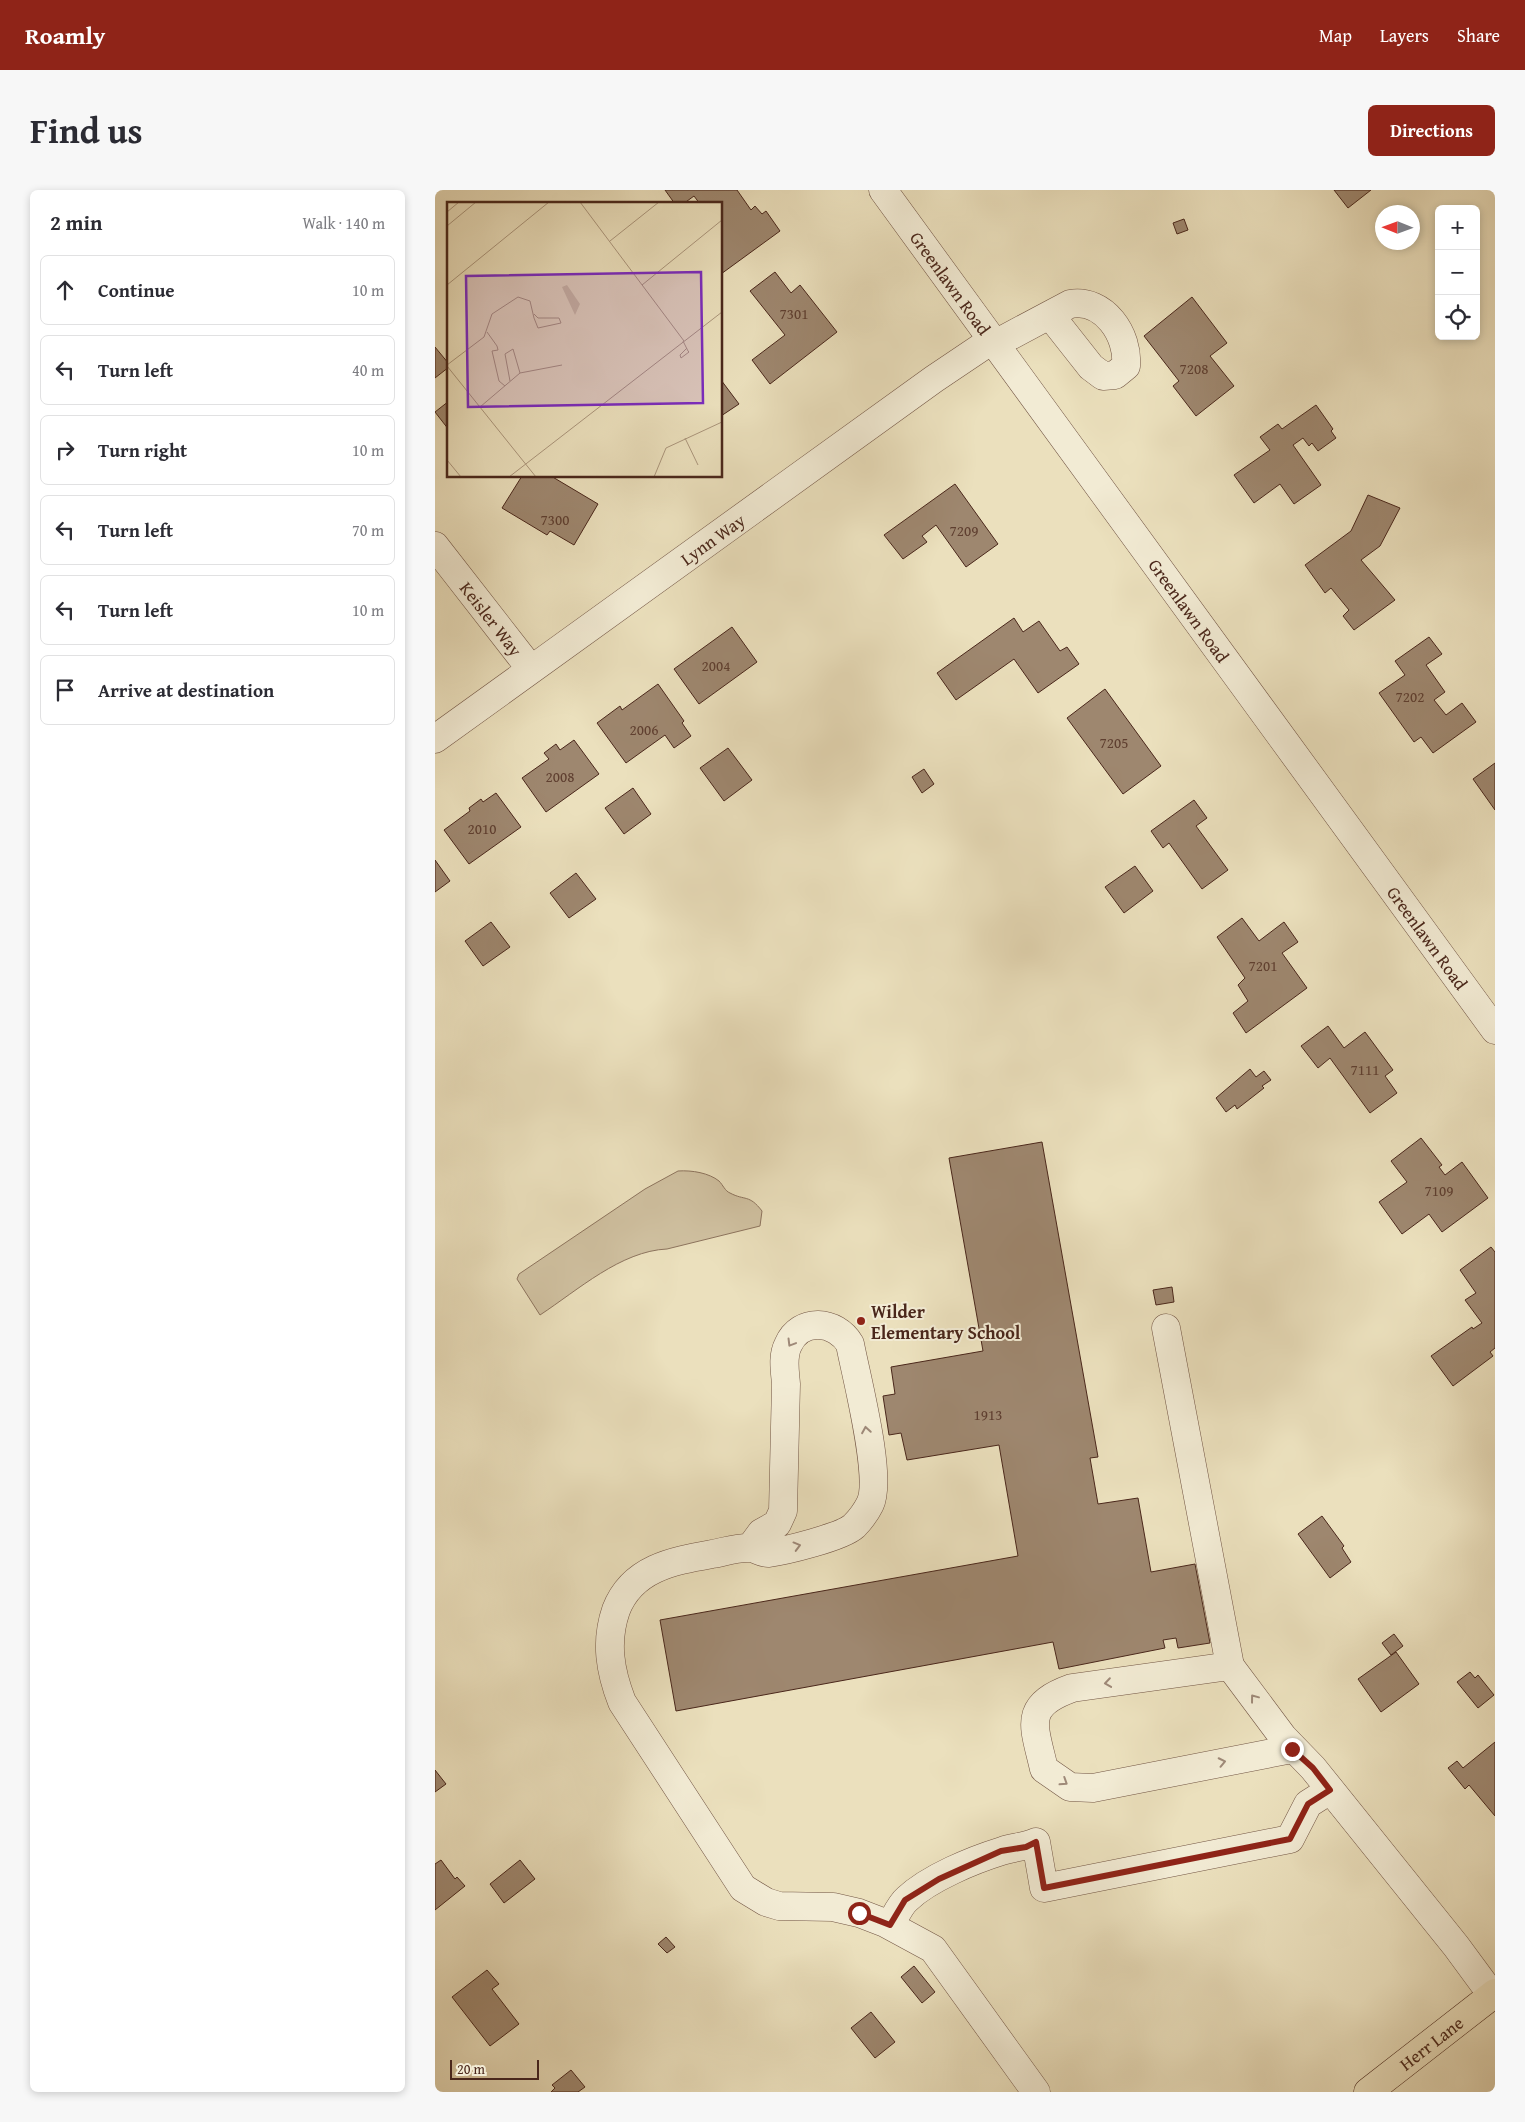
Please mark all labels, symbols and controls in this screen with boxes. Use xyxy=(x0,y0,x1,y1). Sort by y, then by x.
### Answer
text: Roamly xyxy=(25,18,105,53)
text: Map xyxy=(1319,22,1352,49)
text: Layers xyxy=(1380,22,1429,49)
text: Share xyxy=(1457,22,1500,49)
text: Find us xyxy=(30,105,143,156)
button: Directions xyxy=(1368,105,1495,156)
inset map xyxy=(447,202,723,478)
north arrow xyxy=(1375,205,1420,250)
map controls xyxy=(1435,205,1480,340)
button: + xyxy=(1435,205,1480,250)
text: 2 min xyxy=(50,207,102,238)
text: Walk · 140 m xyxy=(302,211,385,235)
street label: Greenlawn Road xyxy=(904,225,998,341)
button: − xyxy=(1435,250,1480,295)
icon: ahead xyxy=(51,276,79,304)
text: Continue xyxy=(98,276,175,304)
text: 10 m xyxy=(352,278,384,302)
button: locate xyxy=(1435,295,1480,340)
house number: 7301 xyxy=(780,303,808,324)
icon: left xyxy=(51,356,79,384)
text: Turn left xyxy=(98,356,173,384)
text: 40 m xyxy=(352,358,384,382)
house number: 7208 xyxy=(1180,358,1208,379)
icon: right xyxy=(51,436,79,464)
text: Turn right xyxy=(98,436,187,464)
text: 10 m xyxy=(352,438,384,462)
street label: Lynn Way xyxy=(674,506,750,572)
house number: 7300 xyxy=(541,509,569,530)
icon: left xyxy=(51,516,79,544)
text: Turn left xyxy=(98,516,173,544)
text: 70 m xyxy=(352,518,384,542)
house number: 7209 xyxy=(950,520,978,541)
street label: Greenlawn Road xyxy=(1142,553,1236,668)
street label: Keisler Way xyxy=(454,575,529,662)
icon: left xyxy=(51,596,79,624)
text: Turn left xyxy=(98,596,173,624)
text: 10 m xyxy=(352,598,384,622)
house number: 2004 xyxy=(702,655,730,676)
icon: arrive xyxy=(51,676,79,704)
text: Arrive at destination xyxy=(98,676,274,704)
house number: 7202 xyxy=(1396,686,1424,707)
house number: 2006 xyxy=(630,719,658,740)
house number: 7205 xyxy=(1100,732,1128,753)
house number: 2008 xyxy=(546,766,574,787)
house number: 2010 xyxy=(468,818,496,839)
street label: Greenlawn Road xyxy=(1381,880,1475,995)
house number: 7201 xyxy=(1249,955,1277,976)
house number: 7111 xyxy=(1351,1059,1379,1080)
house number: 7109 xyxy=(1425,1180,1453,1201)
place label: Wilder Elementary School xyxy=(871,1298,1021,1346)
marker: Wilder Elementary School xyxy=(855,1315,867,1327)
one-way arrow xyxy=(787,1337,797,1346)
house number: 1913 xyxy=(974,1404,1002,1425)
one-way arrow xyxy=(862,1426,872,1434)
one-way arrow xyxy=(793,1541,801,1551)
one-way arrow xyxy=(1104,1677,1113,1687)
one-way arrow xyxy=(1251,1695,1259,1704)
route end xyxy=(1281,1738,1304,1761)
one-way arrow xyxy=(1218,1757,1226,1768)
one-way arrow xyxy=(1058,1776,1067,1785)
route start xyxy=(848,1902,871,1925)
street label: Herr Lane xyxy=(1393,2009,1469,2077)
scale bar xyxy=(450,2057,539,2080)
text: 20 m xyxy=(457,2059,485,2079)

